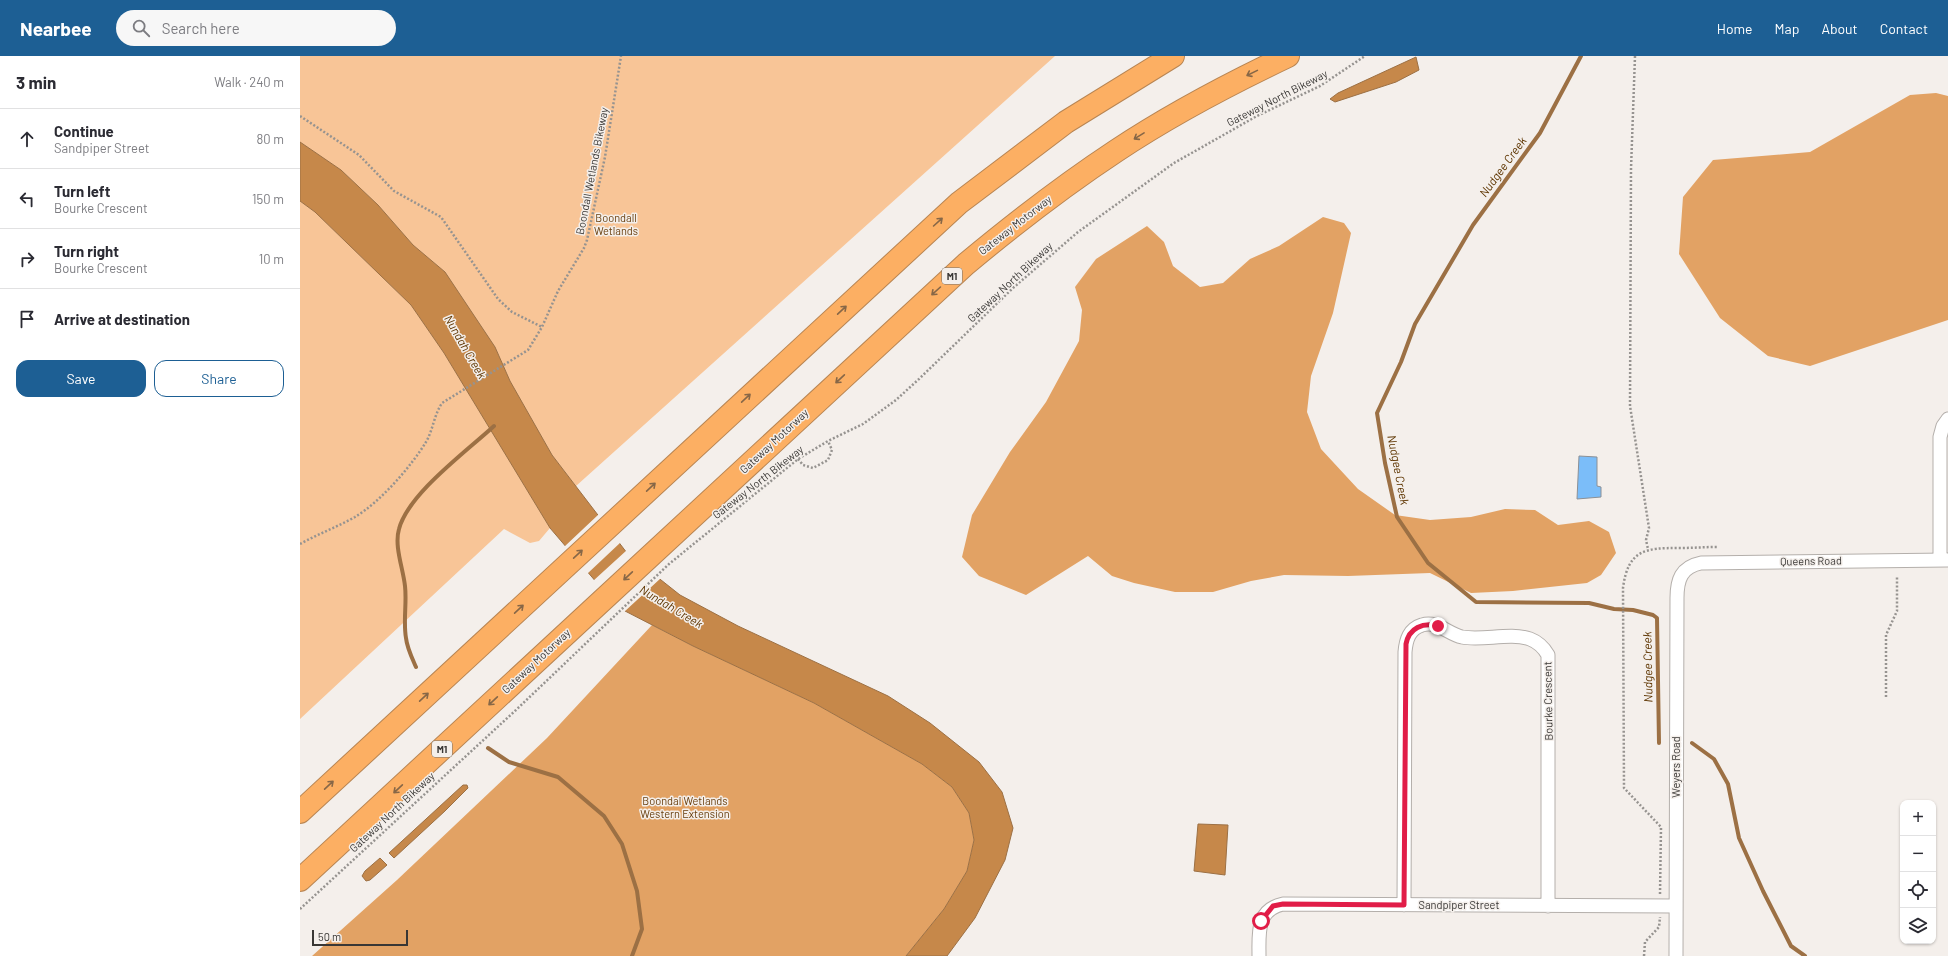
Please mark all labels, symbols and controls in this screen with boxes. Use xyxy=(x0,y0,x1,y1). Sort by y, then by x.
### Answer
search box xyxy=(116,10,396,46)
text: Nearbee xyxy=(20,17,92,40)
icon: search xyxy=(130,17,152,39)
text: Search here xyxy=(162,19,240,37)
text: Home xyxy=(1717,20,1753,37)
text: Map xyxy=(1775,20,1799,37)
text: About xyxy=(1821,20,1858,37)
text: Contact xyxy=(1880,20,1928,37)
street label: Gateway North Bikeway xyxy=(1224,66,1329,129)
one-way arrow xyxy=(1247,70,1259,77)
text: 3 min xyxy=(16,72,56,92)
text: Walk · 240 m xyxy=(214,74,284,90)
street label: Boondall Wetlands Bikeway xyxy=(573,106,610,236)
text: Continue xyxy=(54,122,114,140)
icon: ahead xyxy=(16,128,38,150)
text: 80 m xyxy=(257,131,284,147)
one-way arrow xyxy=(1133,133,1145,141)
water label: Nudgee Creek xyxy=(1476,133,1529,199)
text: Sandpiper Street xyxy=(54,140,150,156)
text: Turn left xyxy=(54,182,110,200)
icon: left xyxy=(16,188,38,210)
text: 150 m xyxy=(252,191,284,207)
street label: Gateway Motorway xyxy=(976,192,1054,257)
text: Bourke Crescent xyxy=(54,200,148,216)
park label: Boondall Wetlands xyxy=(594,211,638,237)
one-way arrow xyxy=(932,218,942,227)
street label: Gateway North Bikeway xyxy=(965,239,1055,324)
text: Turn right xyxy=(54,242,119,260)
icon: right xyxy=(16,248,38,270)
text: 10 m xyxy=(259,251,284,267)
text: Bourke Crescent xyxy=(54,260,148,276)
road number: M1 xyxy=(942,268,962,284)
one-way arrow xyxy=(931,286,941,296)
one-way arrow xyxy=(837,305,847,315)
icon: arrive xyxy=(16,308,38,330)
text: Arrive at destination xyxy=(54,310,190,328)
water label: Nundah Creek xyxy=(442,312,490,381)
button: Save xyxy=(16,360,146,397)
button: Share xyxy=(154,360,284,397)
one-way arrow xyxy=(835,375,845,384)
one-way arrow xyxy=(741,393,751,403)
street label: Gateway Motorway xyxy=(737,406,811,476)
water label: Nudgee Creek xyxy=(1385,434,1413,506)
street label: Gateway North Bikeway xyxy=(710,442,806,521)
one-way arrow xyxy=(646,482,656,491)
one-way arrow xyxy=(573,550,583,559)
street label: Queens Road xyxy=(1780,553,1842,568)
one-way arrow xyxy=(622,572,633,581)
water label: Nundah Creek xyxy=(637,582,706,631)
one-way arrow xyxy=(514,604,525,613)
route end xyxy=(1429,617,1447,635)
street label: Gateway Motorway xyxy=(499,626,573,696)
water label: Nudgee Creek xyxy=(1639,631,1655,703)
street label: Bourke Crescent xyxy=(1540,661,1555,741)
one-way arrow xyxy=(419,692,429,702)
one-way arrow xyxy=(488,696,498,706)
street label: Weyers Road xyxy=(1669,736,1682,798)
road number: M1 xyxy=(432,741,452,757)
street label: Gateway North Bikeway xyxy=(347,769,437,854)
one-way arrow xyxy=(324,781,334,790)
one-way arrow xyxy=(393,785,403,794)
park label: Boondal Wetlands Western Extension xyxy=(640,794,730,820)
map controls xyxy=(1900,800,1936,944)
button: + xyxy=(1900,800,1936,836)
button: − xyxy=(1900,836,1936,872)
button: locate xyxy=(1900,872,1936,908)
street label: Sandpiper Street xyxy=(1419,898,1499,911)
button: layers xyxy=(1900,908,1936,944)
route start xyxy=(1252,912,1270,930)
scale bar xyxy=(312,928,408,947)
text: 50 m xyxy=(318,930,341,943)

